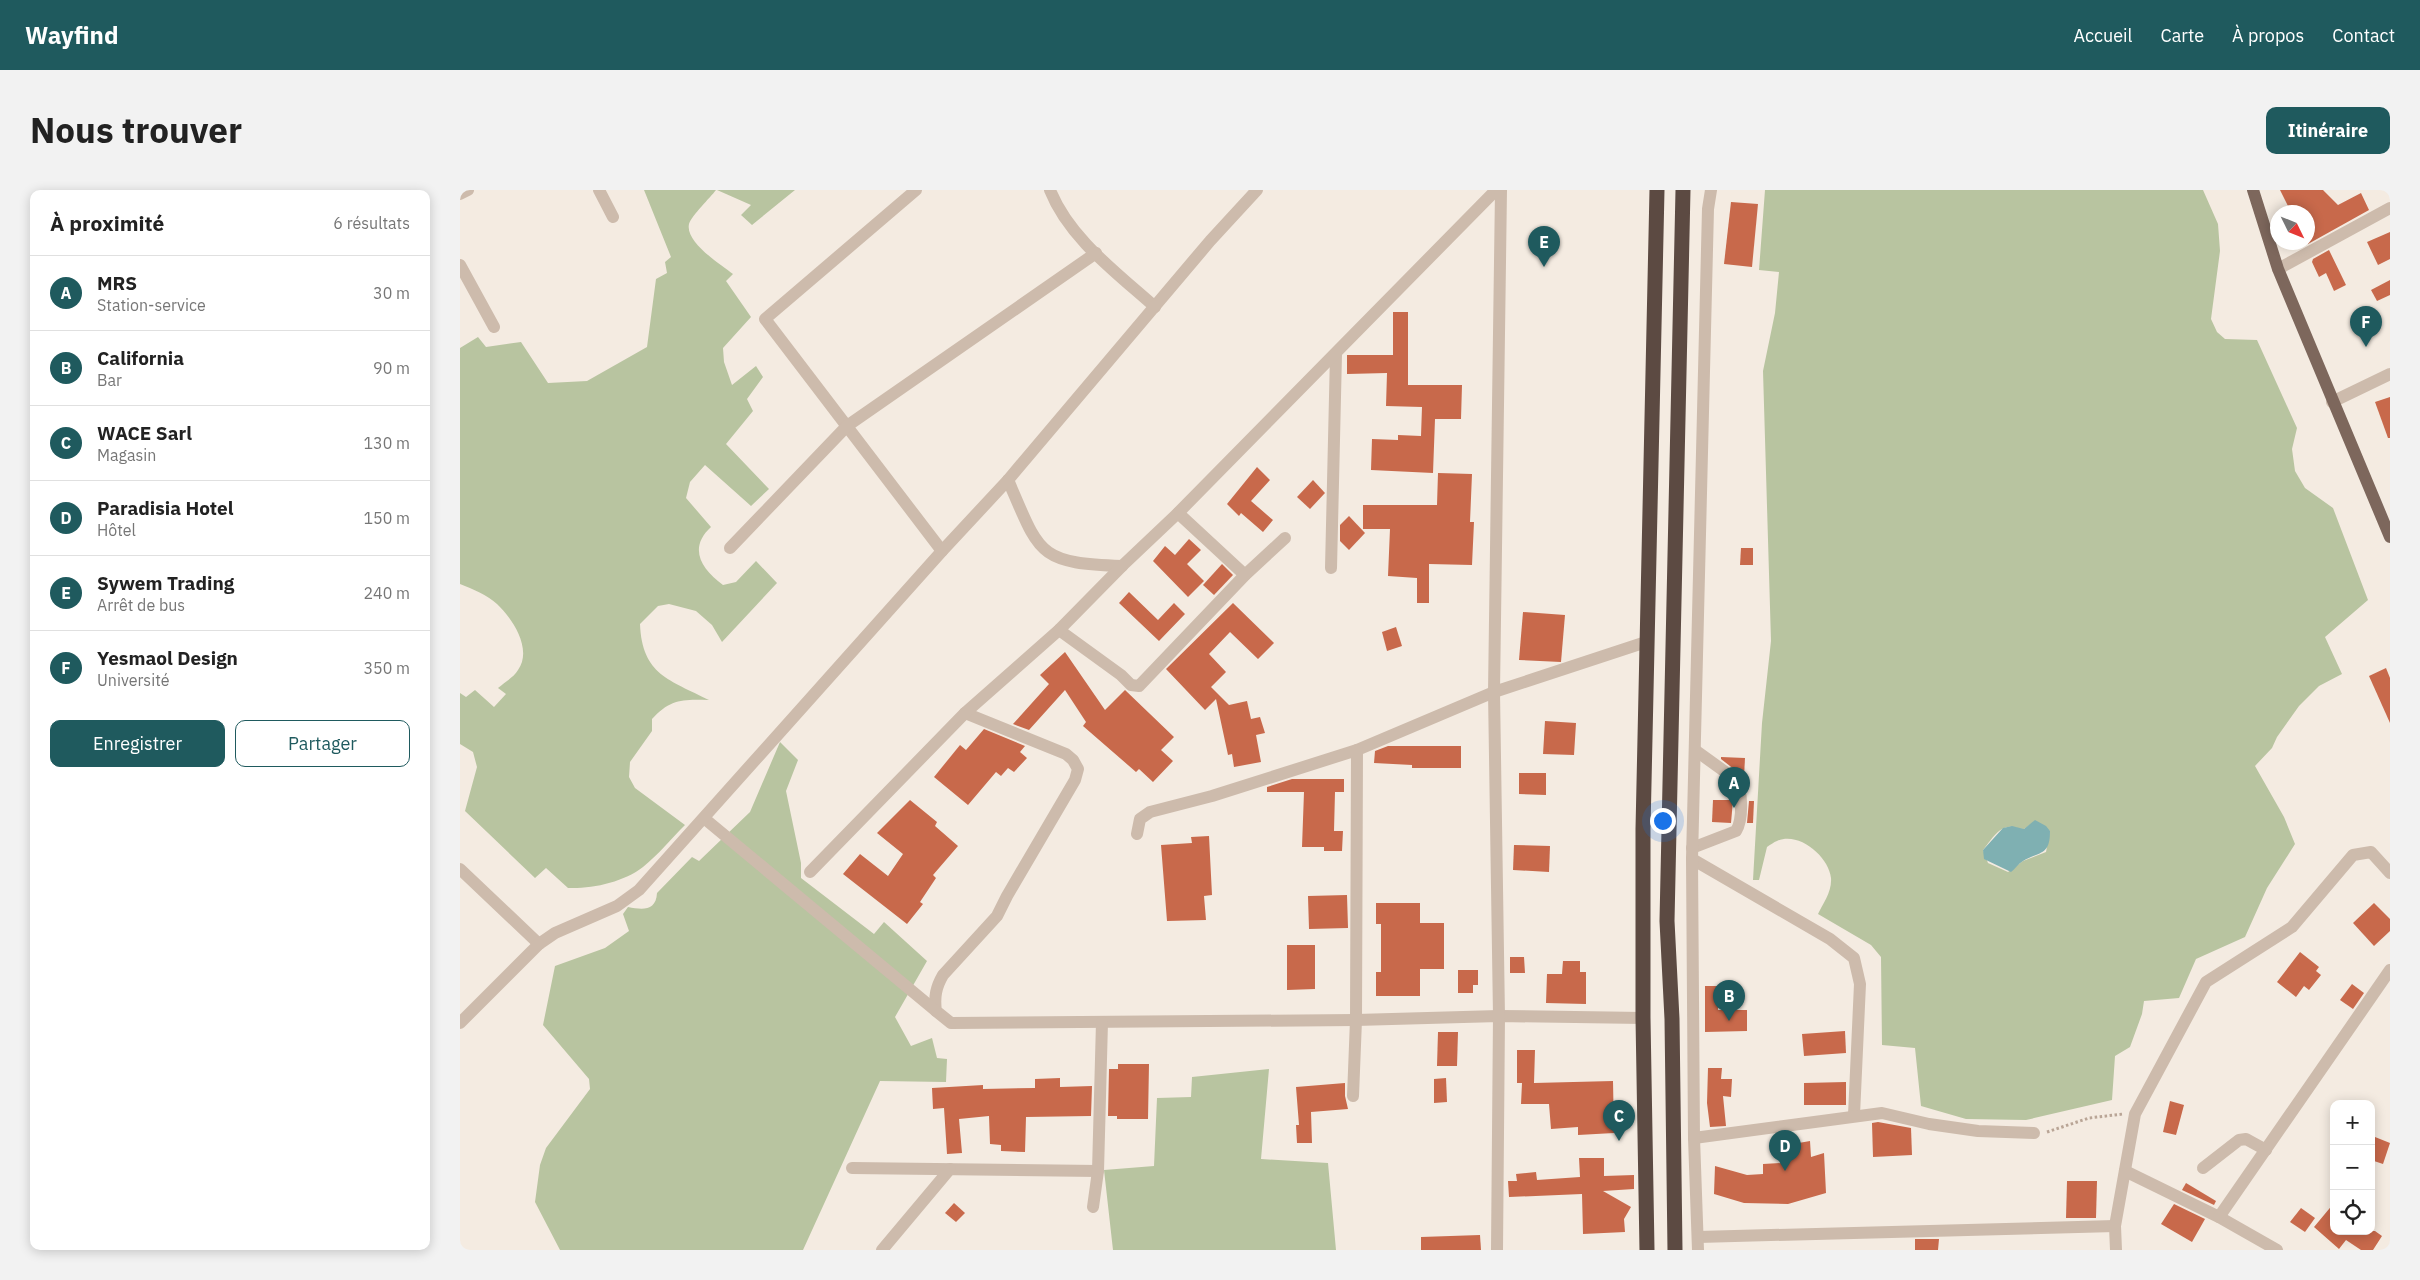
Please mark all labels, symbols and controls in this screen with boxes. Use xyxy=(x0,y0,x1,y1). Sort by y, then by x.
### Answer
text: Wayfind xyxy=(25,19,118,51)
text: Accueil xyxy=(2073,24,2132,47)
text: Carte xyxy=(2160,24,2204,47)
text: À propos xyxy=(2232,24,2304,47)
text: Contact xyxy=(2332,24,2395,47)
text: Nous trouver xyxy=(30,107,242,153)
button: Itinéraire xyxy=(2266,107,2390,154)
north arrow xyxy=(2270,205,2315,250)
text: À proximité xyxy=(50,209,164,237)
text: 6 résultats xyxy=(333,213,410,233)
pin: E xyxy=(1528,226,1560,267)
text: MRS xyxy=(97,271,137,295)
text: A xyxy=(61,283,71,303)
text: 30 m xyxy=(373,283,410,303)
text: Station-service xyxy=(97,295,206,315)
pin: F xyxy=(2350,306,2382,347)
text: California xyxy=(97,346,184,370)
text: B xyxy=(61,358,71,378)
text: 90 m xyxy=(373,358,410,378)
text: Bar xyxy=(97,370,122,390)
text: WACE Sarl xyxy=(97,421,192,445)
text: C xyxy=(61,433,71,453)
text: 130 m xyxy=(363,433,410,453)
text: Magasin xyxy=(97,445,156,465)
text: Paradisia Hotel xyxy=(97,496,234,520)
text: D xyxy=(60,508,72,528)
text: 150 m xyxy=(363,508,410,528)
text: Hôtel xyxy=(97,520,136,540)
text: Sywem Trading xyxy=(97,571,234,595)
text: E xyxy=(61,583,71,603)
text: 240 m xyxy=(363,583,410,603)
text: Arrêt de bus xyxy=(97,595,185,615)
text: Yesmaol Design xyxy=(97,646,238,670)
text: F xyxy=(61,658,71,678)
text: 350 m xyxy=(363,658,410,678)
text: Université xyxy=(97,670,169,690)
button: Enregistrer xyxy=(50,720,225,767)
button: Partager xyxy=(235,720,410,767)
pin: A xyxy=(1718,767,1750,808)
your location xyxy=(1650,808,1676,834)
pin: B xyxy=(1713,980,1745,1021)
pin: C xyxy=(1603,1100,1635,1141)
map controls xyxy=(2330,1100,2375,1235)
button: + xyxy=(2330,1100,2375,1145)
pin: D xyxy=(1769,1130,1801,1171)
button: − xyxy=(2330,1145,2375,1190)
button: locate xyxy=(2330,1190,2375,1235)

